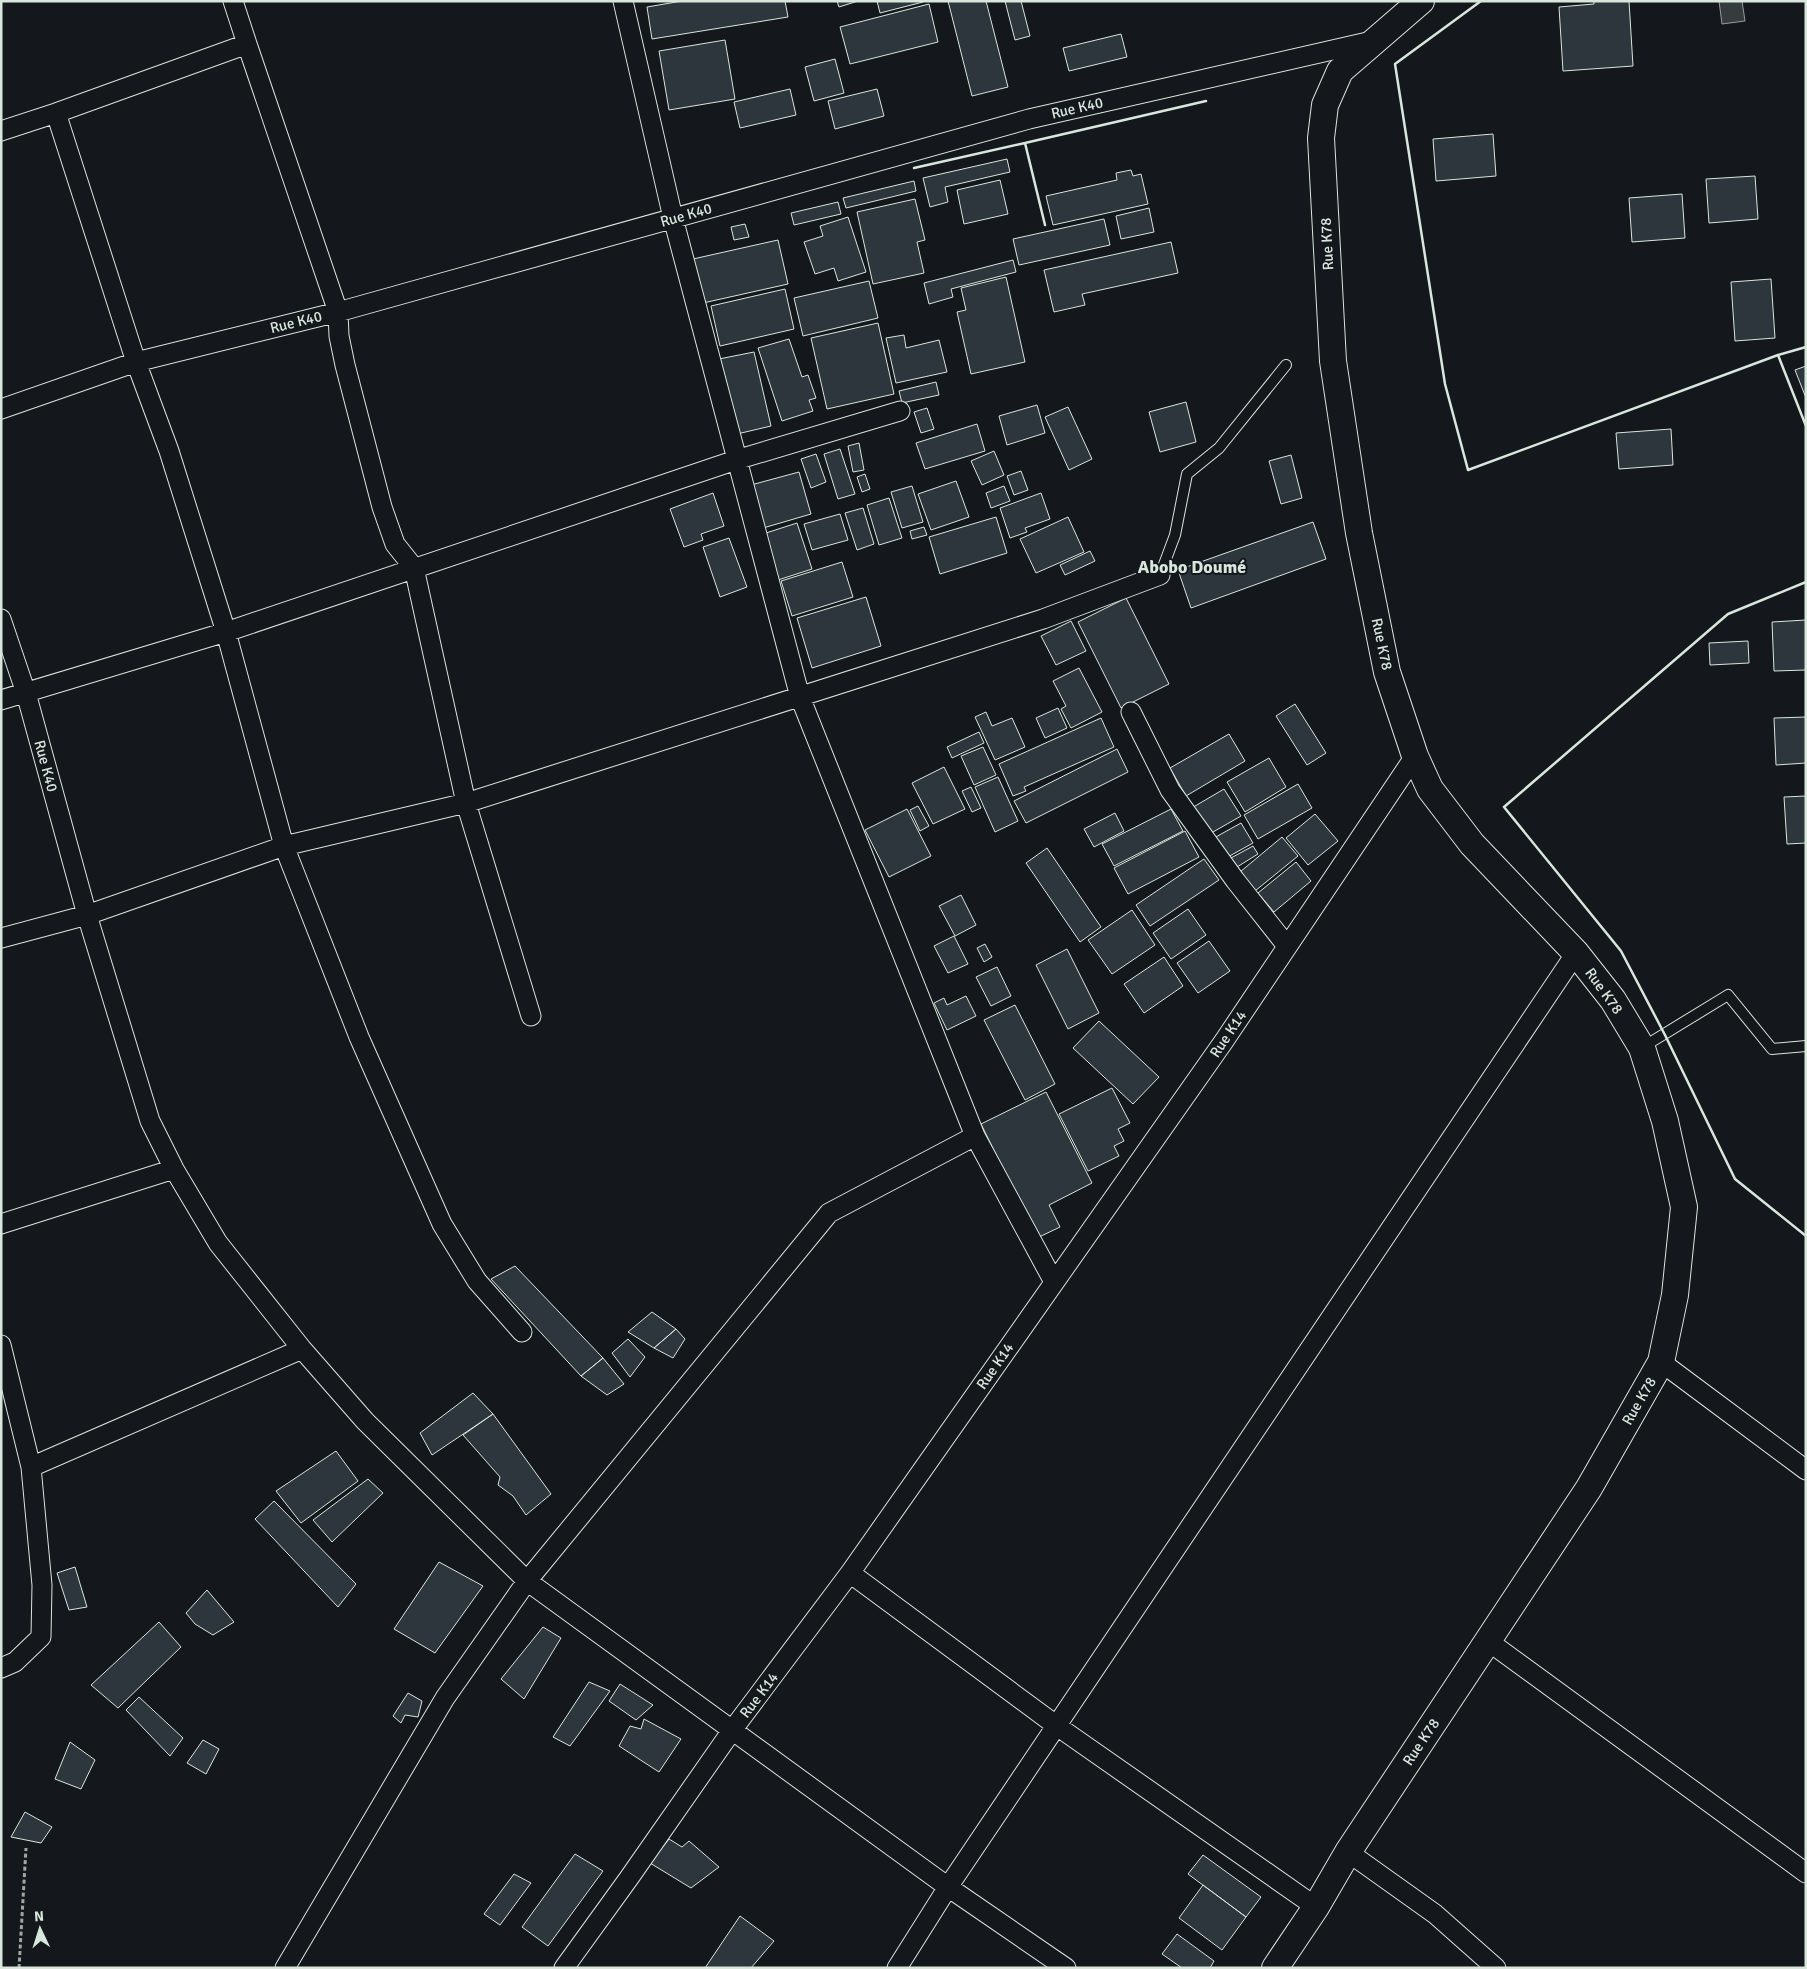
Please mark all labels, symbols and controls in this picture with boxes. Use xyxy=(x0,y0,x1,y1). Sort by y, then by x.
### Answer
street label: Rue K40 xyxy=(1049,93,1105,123)
street label: Rue K40 xyxy=(658,199,714,231)
street label: Rue K78 xyxy=(1317,217,1337,271)
street label: Rue K40 xyxy=(268,307,324,337)
district label: Abobo Doumé xyxy=(1138,556,1246,578)
street label: Rue K78 xyxy=(1368,616,1396,672)
street label: Rue K40 xyxy=(30,738,62,794)
street label: Rue K78 xyxy=(1581,964,1627,1018)
street label: Rue K14 xyxy=(1206,1007,1250,1061)
street label: Rue K14 xyxy=(972,1339,1018,1393)
street label: Rue K78 xyxy=(1618,1374,1660,1428)
street label: Rue K14 xyxy=(736,1669,782,1721)
street label: Rue K78 xyxy=(1399,1715,1443,1769)
north arrow xyxy=(15,1904,65,1954)
text: N xyxy=(34,1908,45,1925)

